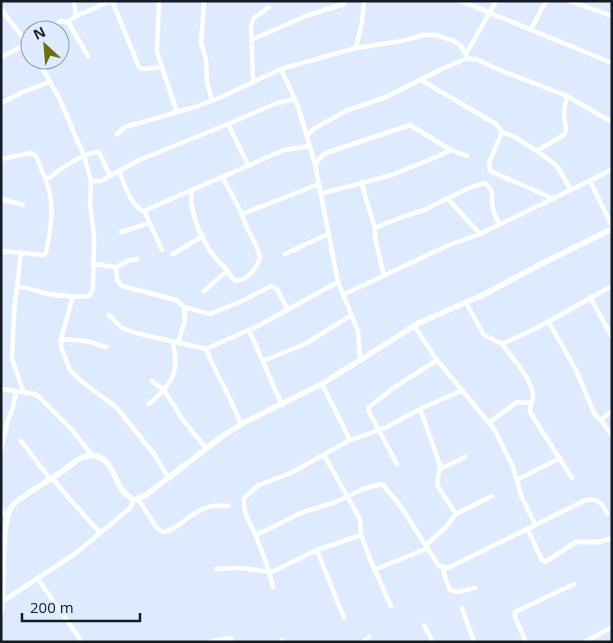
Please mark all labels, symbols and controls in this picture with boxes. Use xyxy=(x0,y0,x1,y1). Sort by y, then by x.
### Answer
north arrow xyxy=(20,20,70,70)
text: N xyxy=(30,22,48,44)
scale bar xyxy=(22,590,140,622)
text: 200 m xyxy=(30,597,74,617)

